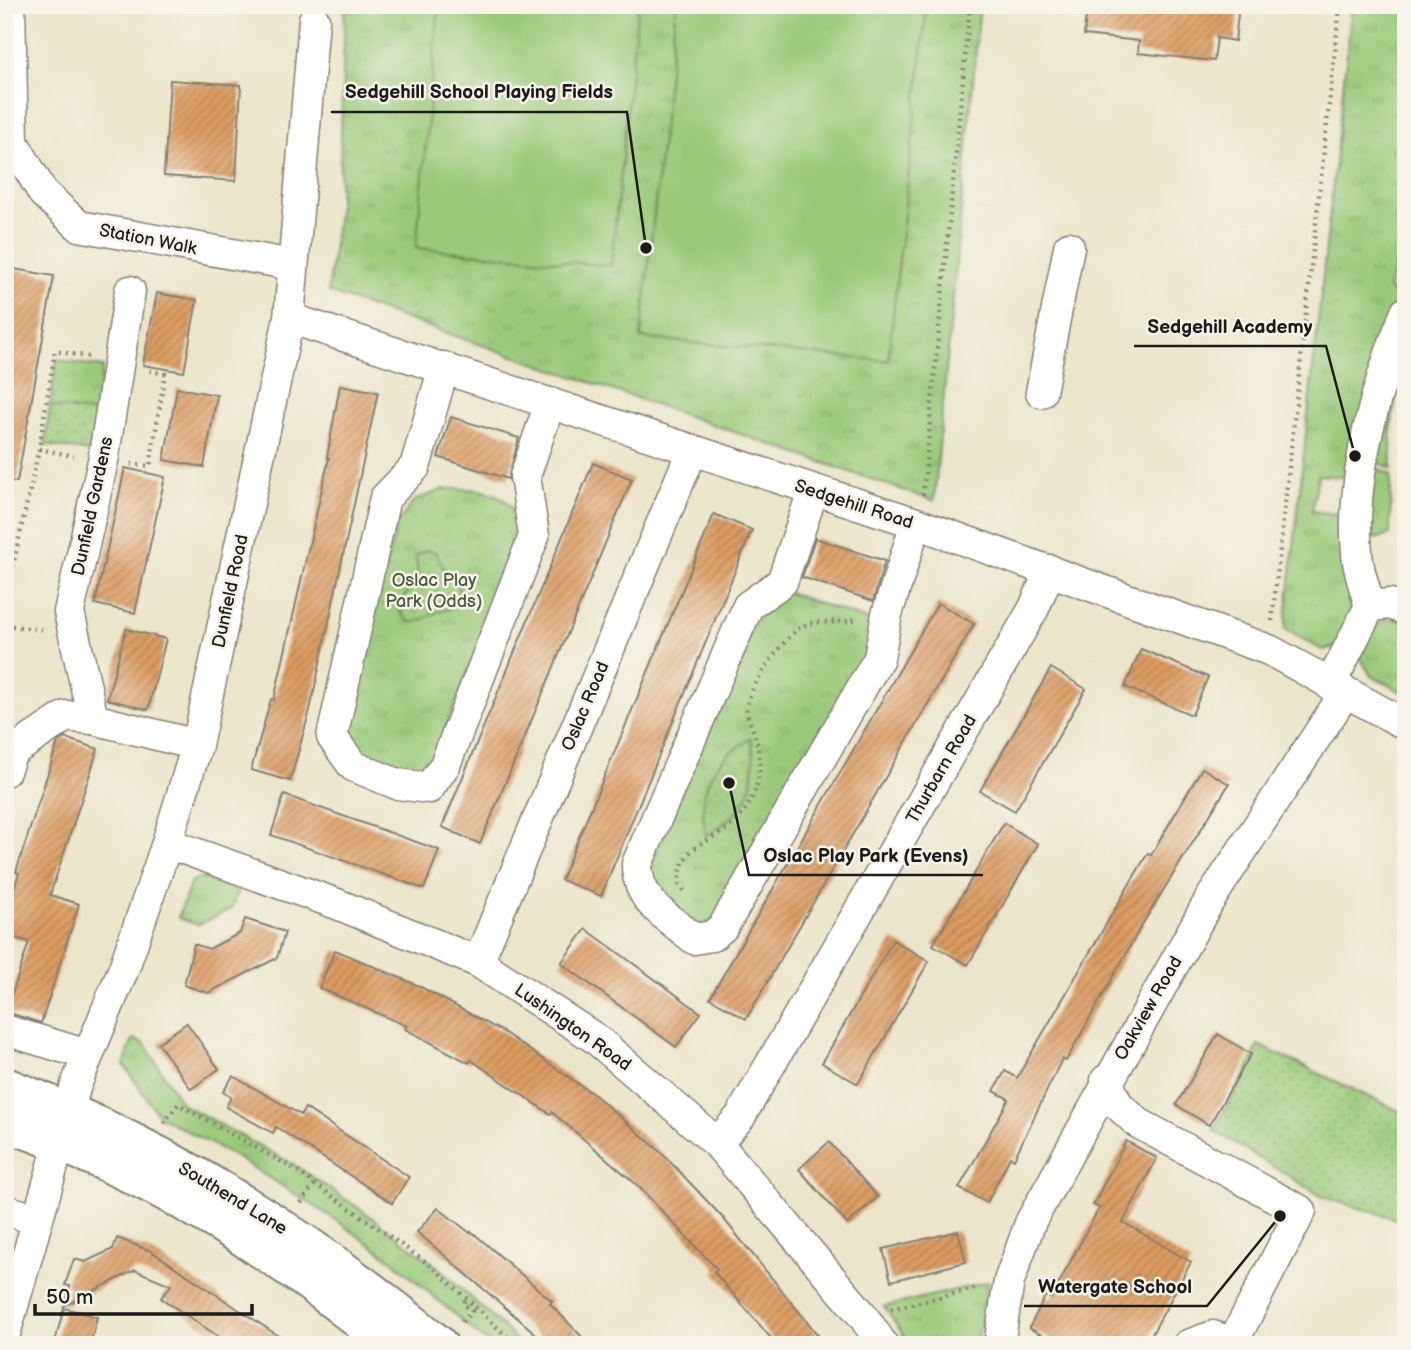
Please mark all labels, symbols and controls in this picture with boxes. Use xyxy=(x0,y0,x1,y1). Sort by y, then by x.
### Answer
callout: Sedgehill School Playing Fields xyxy=(331,72,627,112)
text: Sedgehill School Playing Fields xyxy=(345,81,613,104)
street label: Station Walk xyxy=(97,220,199,259)
callout: Sedgehill Academy xyxy=(1134,306,1326,346)
text: Sedgehill Academy xyxy=(1148,316,1313,339)
street label: Dunfield Gardens xyxy=(67,435,118,578)
street label: Sedgehill Road xyxy=(792,475,916,534)
street label: Dunfield Road xyxy=(208,533,253,650)
park label: Oslac Play Park (Odds) xyxy=(385,570,483,612)
street label: Oslac Road xyxy=(557,659,614,754)
street label: Thurbarn Road xyxy=(902,711,981,827)
callout: Oslac Play Park (Evens) xyxy=(749,835,983,875)
text: Oslac Play Park (Evens) xyxy=(763,845,969,868)
street label: Oakview Road xyxy=(1110,953,1187,1064)
street label: Lushington Road xyxy=(510,979,635,1076)
street label: Southend Lane xyxy=(175,1158,291,1239)
callout: Watergate School xyxy=(1024,1266,1207,1306)
scale bar xyxy=(35,1273,252,1317)
text: Watergate School xyxy=(1038,1276,1192,1299)
text: 50 m xyxy=(46,1285,93,1310)

